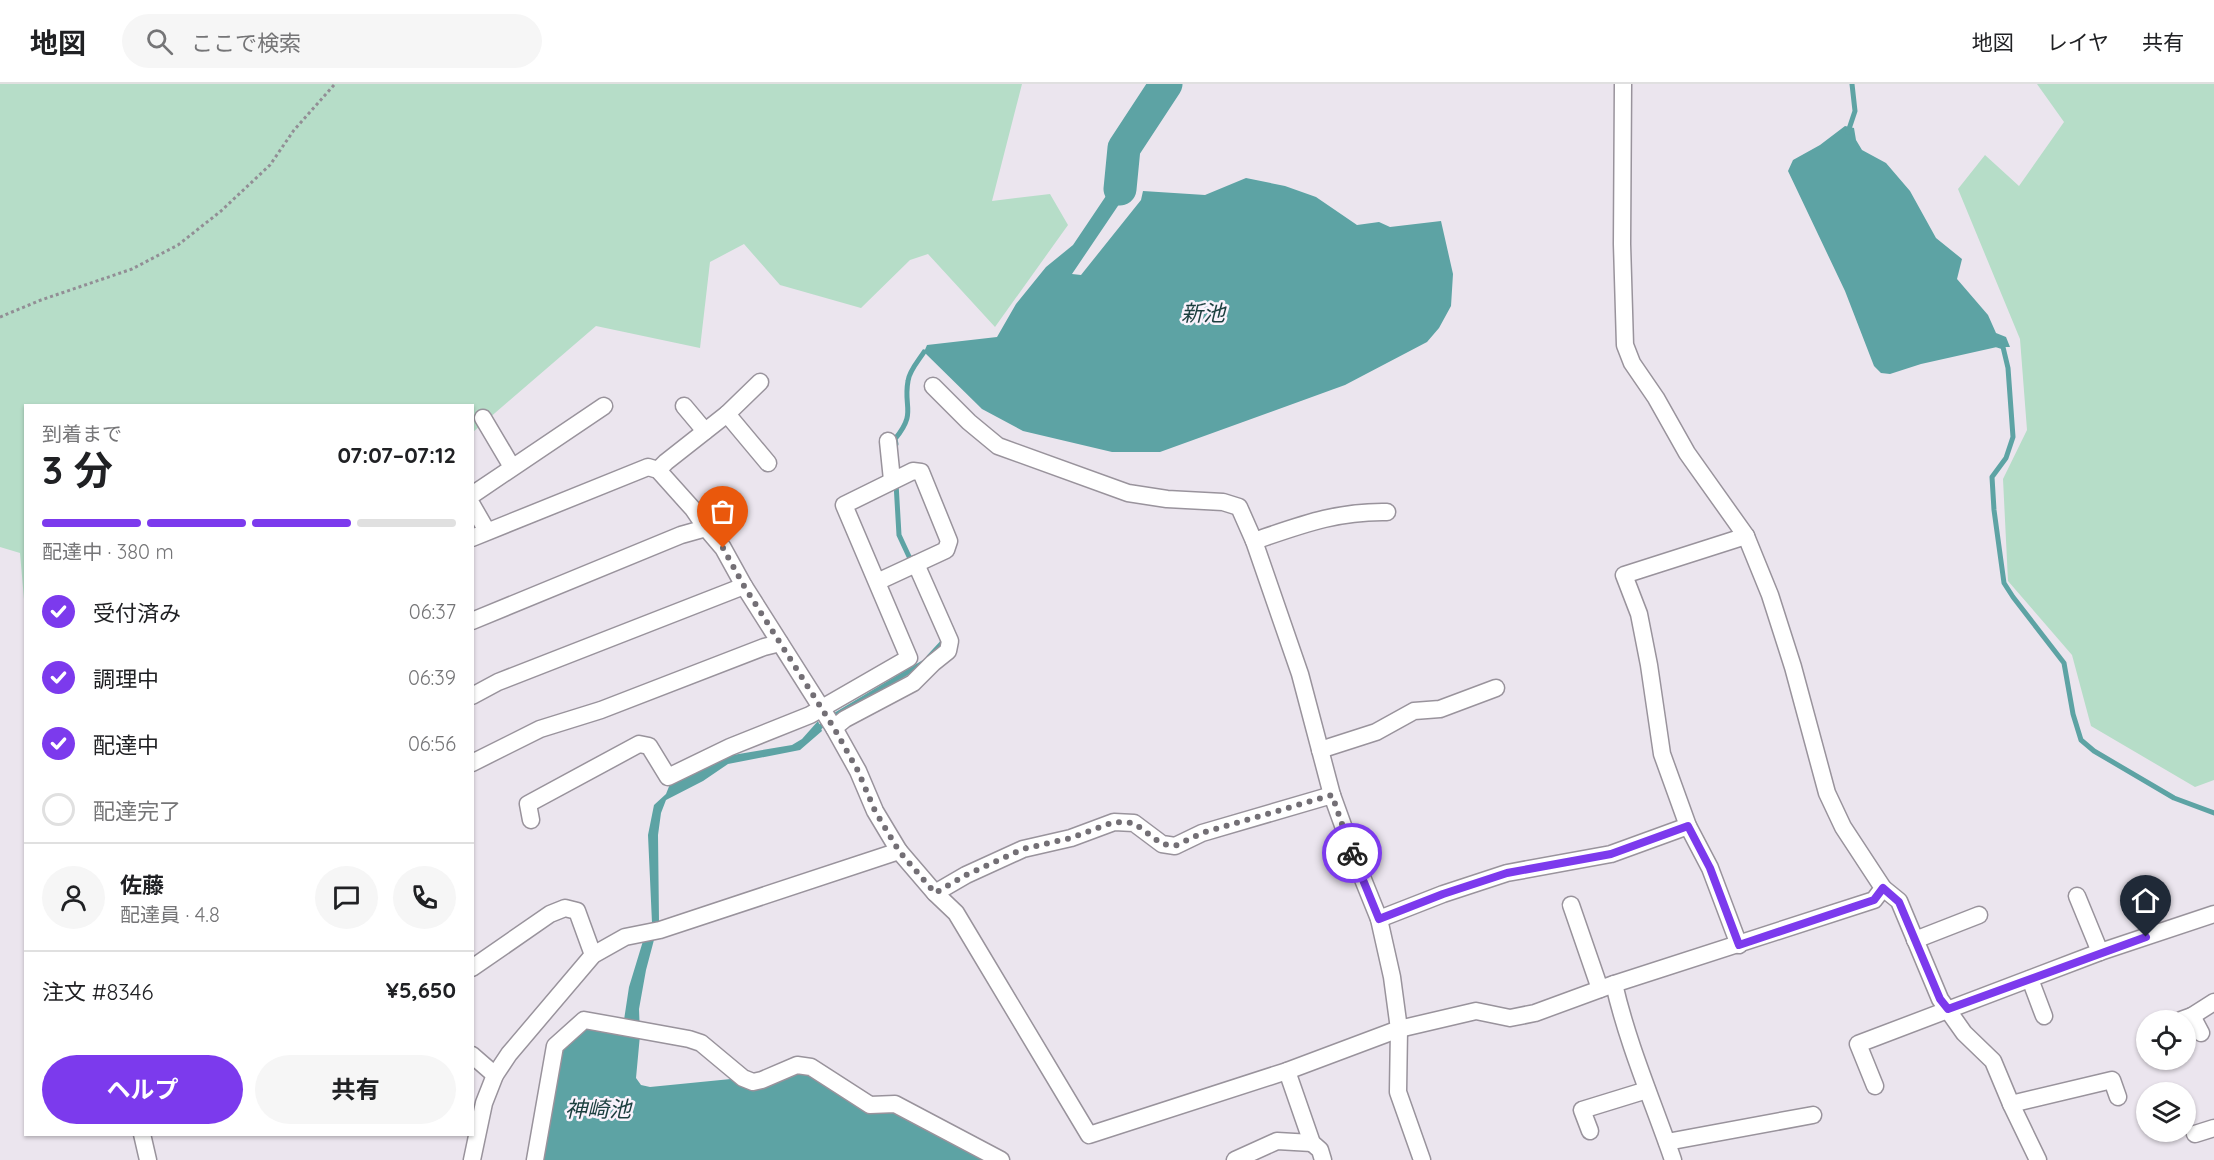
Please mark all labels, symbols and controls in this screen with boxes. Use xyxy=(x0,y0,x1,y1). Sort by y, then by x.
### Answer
search box xyxy=(122,14,542,68)
text: 地図 xyxy=(30,25,86,60)
icon: search xyxy=(143,25,176,58)
text: ここで検索 xyxy=(191,29,301,57)
text: 地図 xyxy=(1972,29,2014,55)
text: レイヤ xyxy=(2047,29,2109,55)
text: 共有 xyxy=(2142,29,2184,55)
water label: 新池 xyxy=(1181,299,1227,327)
text: 到着まで xyxy=(42,421,122,446)
text: 07:07–07:12 xyxy=(337,441,456,469)
text: 3 分 xyxy=(42,445,113,494)
pin xyxy=(697,486,748,548)
icon: bag xyxy=(706,495,739,528)
text: 配達中 · 380 m xyxy=(42,539,174,564)
icon: check xyxy=(42,595,75,628)
text: 受付済み xyxy=(93,599,181,627)
text: 06:37 xyxy=(409,599,456,624)
icon: check xyxy=(42,661,75,694)
text: 調理中 xyxy=(93,665,159,693)
text: 06:39 xyxy=(408,665,456,690)
icon: check xyxy=(42,727,75,760)
text: 配達中 xyxy=(93,731,159,759)
text: 06:56 xyxy=(408,731,456,756)
text: 配達完了 xyxy=(93,797,181,825)
courier xyxy=(1322,823,1382,883)
icon: bike xyxy=(1336,837,1369,870)
button: person xyxy=(42,866,105,929)
button: chat xyxy=(315,866,378,929)
button: phone xyxy=(393,866,456,929)
text: 佐藤 xyxy=(120,871,164,899)
pin xyxy=(2120,875,2171,937)
icon: home xyxy=(2129,884,2162,917)
text: 配達員 · 4.8 xyxy=(120,902,220,927)
text: ¥5,650 xyxy=(386,976,456,1004)
text: 注文 #8346 xyxy=(42,978,153,1006)
map controls xyxy=(2136,1010,2196,1142)
button: locate xyxy=(2136,1010,2196,1070)
button: ヘルプ xyxy=(42,1055,243,1124)
button: 共有 xyxy=(255,1055,456,1124)
button: layers xyxy=(2136,1082,2196,1142)
water label: 神崎池 xyxy=(565,1095,633,1123)

